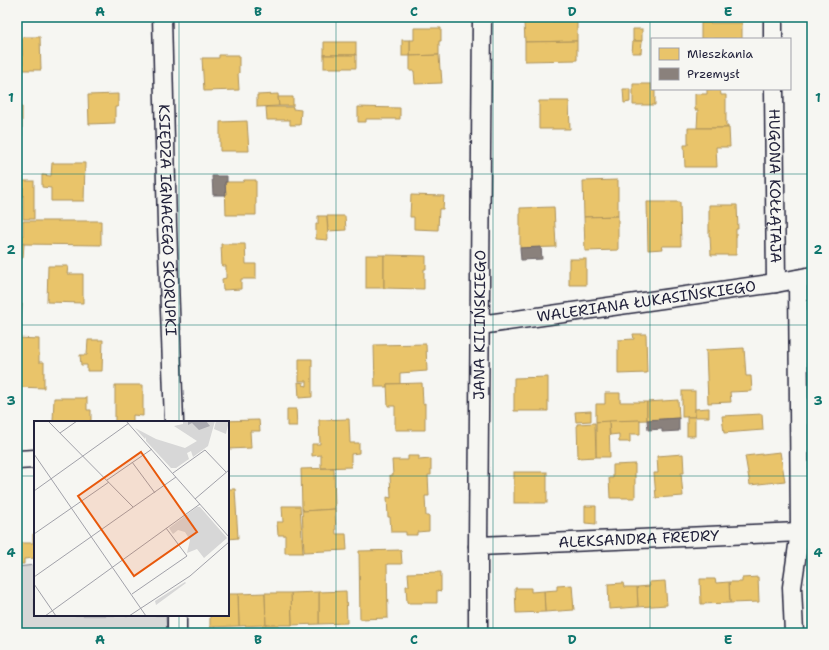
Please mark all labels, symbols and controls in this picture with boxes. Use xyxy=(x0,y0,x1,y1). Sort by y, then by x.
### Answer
text: A xyxy=(95,3,105,20)
text: B xyxy=(254,3,262,20)
text: C xyxy=(410,3,418,20)
text: D xyxy=(567,3,577,20)
text: E xyxy=(724,3,733,20)
legend xyxy=(651,38,791,90)
text: Mieszkania xyxy=(687,46,753,62)
text: Przemysł xyxy=(687,66,740,82)
text: 1 xyxy=(8,89,14,106)
text: 1 xyxy=(815,89,821,106)
street label: KSIĘDZA IGNACEGO SKORUPKI xyxy=(154,104,181,336)
street label: HUGONA KOŁŁĄTAJA xyxy=(764,109,786,263)
text: 2 xyxy=(6,241,16,258)
text: 2 xyxy=(813,241,823,258)
street label: JANA KILIŃSKIEGO xyxy=(469,250,490,400)
street label: WALERIANA ŁUKASIŃSKIEGO xyxy=(535,276,757,327)
text: 3 xyxy=(6,392,16,409)
text: 3 xyxy=(813,392,823,409)
inset map xyxy=(34,421,229,616)
street label: ALEKSANDRA FREDRY xyxy=(558,526,720,553)
text: 4 xyxy=(6,544,16,561)
text: 4 xyxy=(813,544,823,561)
text: A xyxy=(95,631,105,648)
text: B xyxy=(254,631,262,648)
text: C xyxy=(410,631,418,648)
text: D xyxy=(567,631,577,648)
text: E xyxy=(724,631,733,648)

